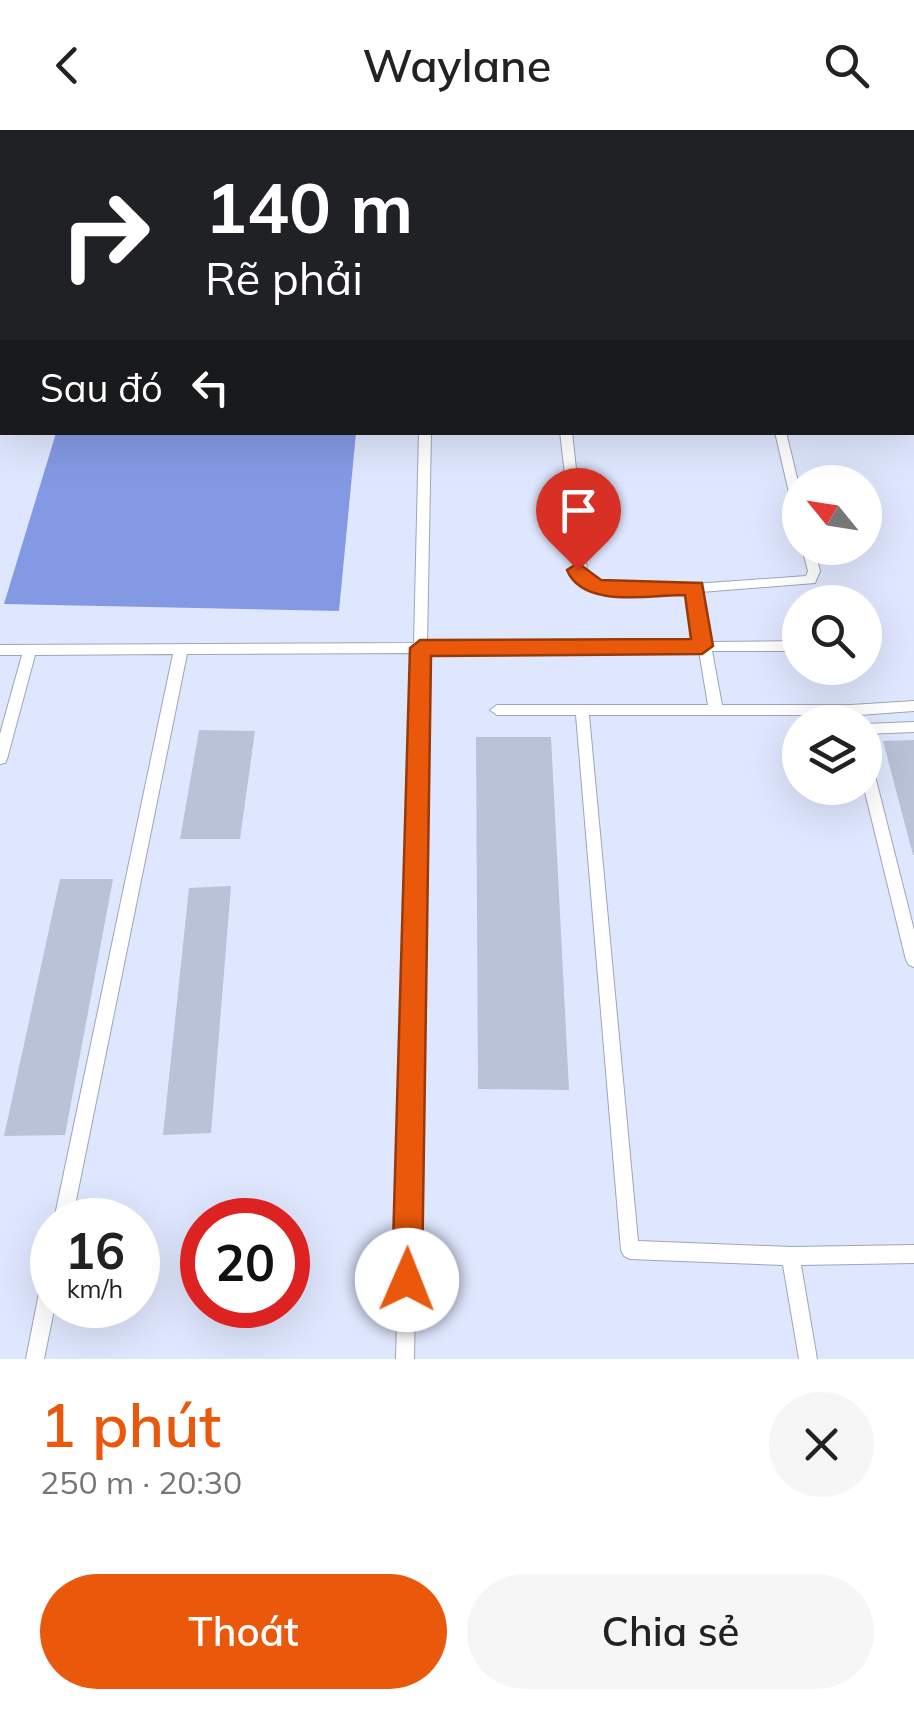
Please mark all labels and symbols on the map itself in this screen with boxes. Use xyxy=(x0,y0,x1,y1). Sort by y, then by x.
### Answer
north arrow xyxy=(782,465,882,565)
pin xyxy=(536,468,621,571)
speed limit sign: 20 xyxy=(180,1198,310,1328)
position arrow xyxy=(355,1228,459,1332)

